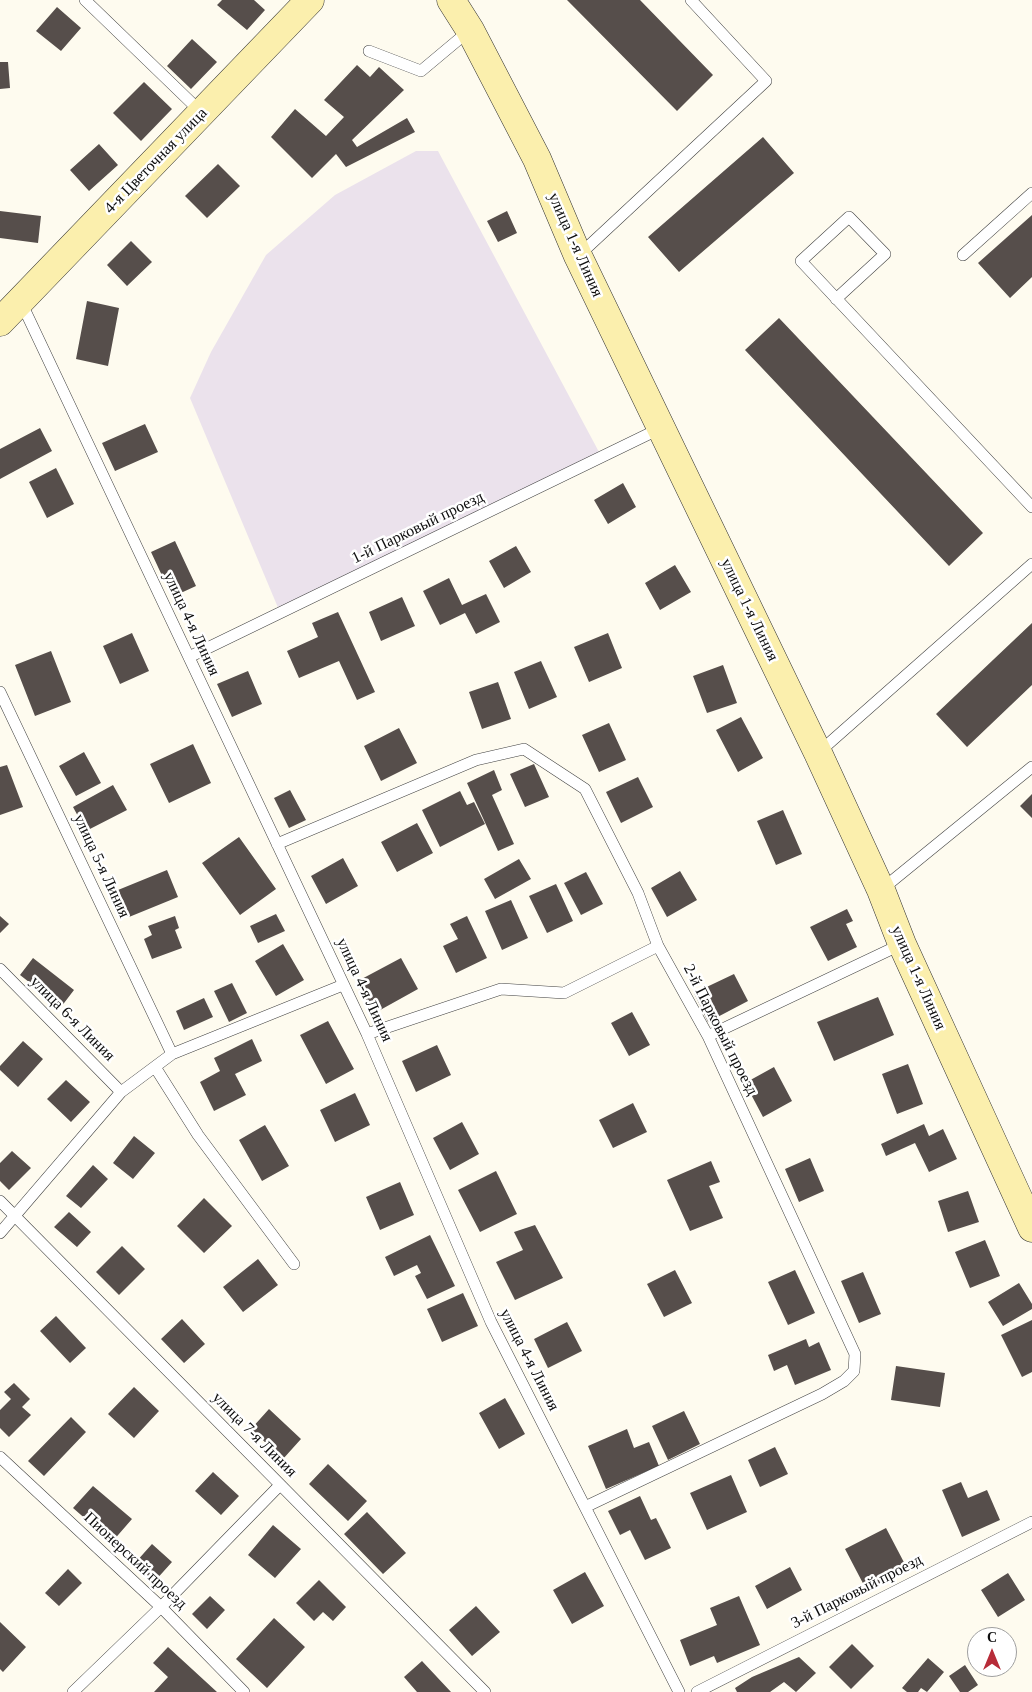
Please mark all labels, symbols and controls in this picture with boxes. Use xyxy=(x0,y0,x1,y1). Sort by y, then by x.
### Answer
street label: 4-я Цветочная улица xyxy=(101,104,211,218)
street label: улица 1-я Линия xyxy=(543,190,607,300)
street label: 1-й Парковый проезд xyxy=(349,488,487,568)
street label: улица 1-я Линия xyxy=(716,555,782,665)
street label: улица 4-я Линия xyxy=(159,569,223,679)
street label: улица 5-я Линия xyxy=(69,811,133,921)
street label: улица 1-я Линия xyxy=(886,923,950,1033)
street label: улица 4-я Линия xyxy=(332,935,396,1045)
street label: 2-й Парковый проезд xyxy=(679,961,761,1099)
street label: улица 6-я Линия xyxy=(26,973,118,1065)
street label: улица 4-я Линия xyxy=(495,1306,563,1414)
street label: улица 7-я Линия xyxy=(208,1389,300,1481)
street label: Пионерский проезд xyxy=(79,1508,191,1614)
street label: 3-й Парковый проезд xyxy=(788,1551,926,1633)
north arrow xyxy=(967,1627,1017,1677)
text: С xyxy=(987,1630,997,1645)

